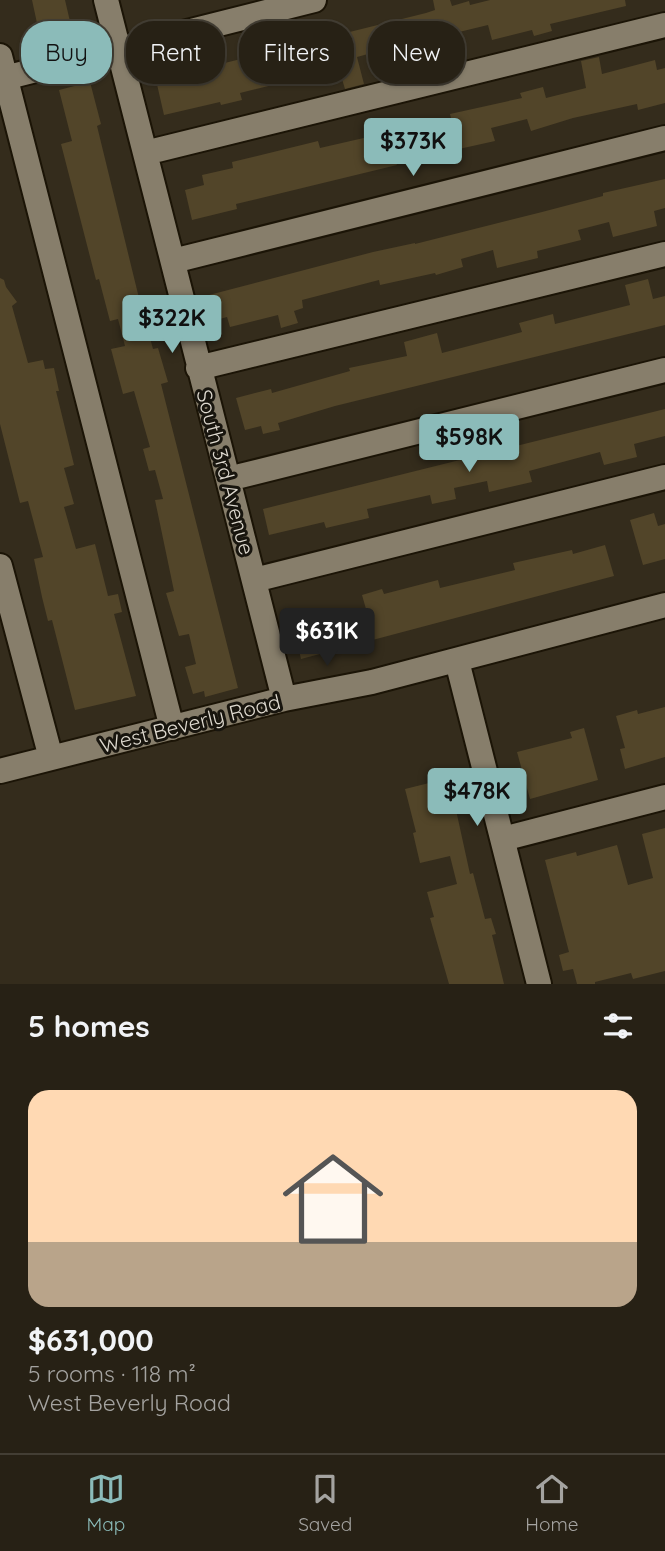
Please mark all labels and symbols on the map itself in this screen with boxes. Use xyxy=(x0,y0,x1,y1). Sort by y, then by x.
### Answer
pin: $373K xyxy=(364,118,462,178)
pin: $322K xyxy=(123,296,221,355)
street label: South 3rd Avenue xyxy=(191,386,261,558)
pin: $598K xyxy=(420,414,518,474)
pin: $631K xyxy=(278,608,376,668)
street label: West Beverly Road xyxy=(97,688,283,758)
pin: $478K xyxy=(428,768,526,828)

